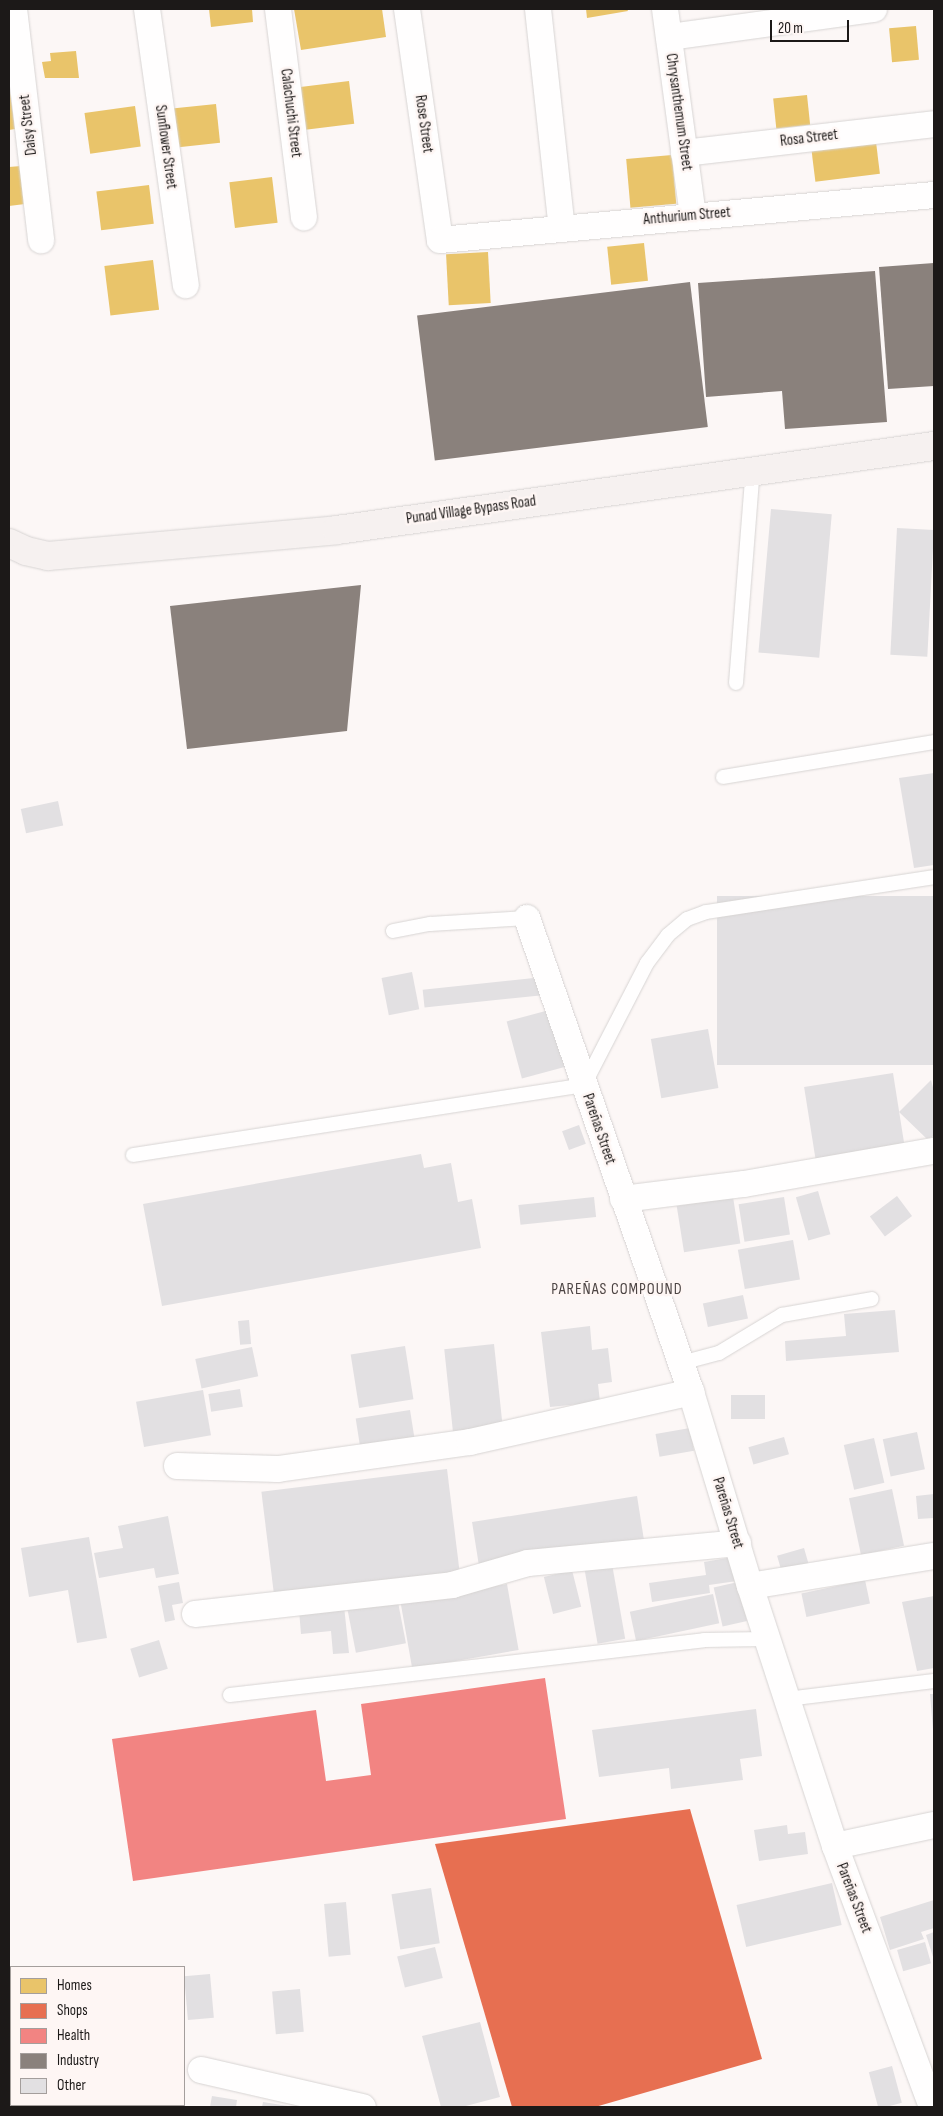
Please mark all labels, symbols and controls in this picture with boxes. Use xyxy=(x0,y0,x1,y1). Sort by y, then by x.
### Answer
scale bar xyxy=(773,10,852,42)
text: 20 m xyxy=(778,19,803,38)
street label: Chrysanthemum Street xyxy=(662,52,696,172)
street label: Calachuchi Street xyxy=(277,68,305,158)
street label: Daisy Street xyxy=(15,94,41,156)
street label: Rose Street xyxy=(411,94,437,154)
street label: Sunflower Street xyxy=(151,104,181,190)
street label: Rosa Street xyxy=(779,126,839,150)
street label: Anthurium Street xyxy=(643,203,731,229)
street label: Punad Village Bypass Road xyxy=(405,492,537,528)
street label: Pareñas Street xyxy=(579,1091,619,1167)
district label: PAREÑAS COMPOUND xyxy=(549,1280,685,1300)
street label: Pareñas Street xyxy=(709,1475,747,1551)
street label: Pareñas Street xyxy=(832,1860,876,1936)
legend xyxy=(10,1966,185,2106)
text: Homes xyxy=(57,1976,92,1995)
text: Shops xyxy=(57,2001,88,2020)
text: Health xyxy=(57,2026,90,2045)
text: Industry xyxy=(57,2051,99,2070)
text: Other xyxy=(57,2076,86,2095)

